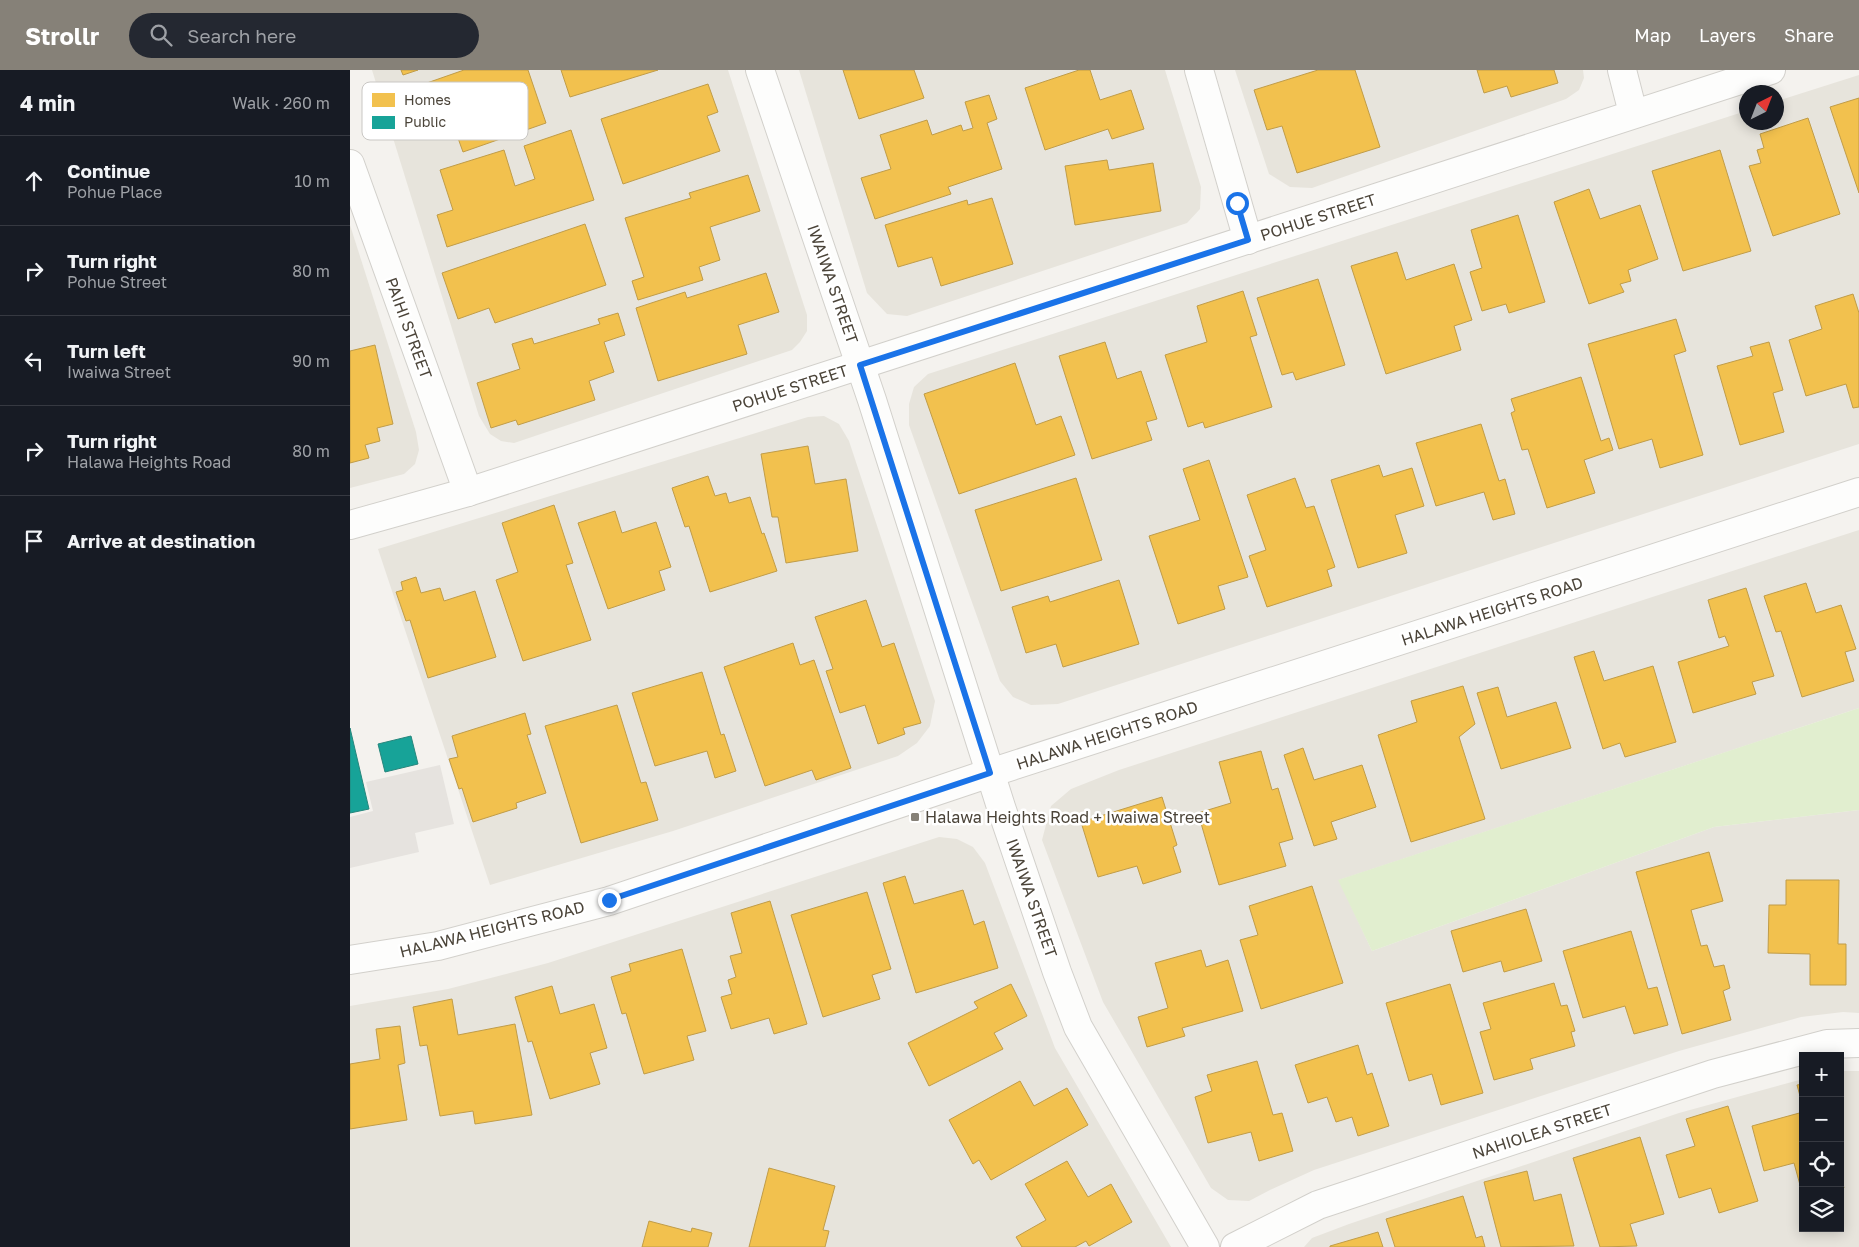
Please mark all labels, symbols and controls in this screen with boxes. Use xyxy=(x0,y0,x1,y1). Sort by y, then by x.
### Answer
search box xyxy=(129,13,479,58)
text: Strollr xyxy=(25,21,99,50)
icon: search xyxy=(147,21,175,49)
text: Search here xyxy=(187,24,296,47)
text: Map xyxy=(1634,24,1671,46)
text: Layers xyxy=(1699,24,1756,46)
text: Share xyxy=(1784,24,1834,46)
legend xyxy=(362,82,528,140)
north arrow xyxy=(1739,85,1784,130)
text: 4 min xyxy=(20,90,75,116)
text: Homes xyxy=(404,91,451,108)
text: Walk · 260 m xyxy=(232,93,330,113)
text: Public xyxy=(404,113,446,130)
text: Continue xyxy=(67,159,150,182)
icon: ahead xyxy=(20,167,48,195)
text: 10 m xyxy=(294,171,330,191)
text: Pohue Place xyxy=(67,182,162,202)
street label: POHUE STREET xyxy=(1258,189,1378,245)
route start xyxy=(1226,192,1249,215)
street label: IWAIWA STREET xyxy=(803,222,863,346)
text: Turn right xyxy=(67,249,157,272)
icon: right xyxy=(20,257,48,285)
text: 80 m xyxy=(292,261,330,281)
text: Pohue Street xyxy=(67,272,167,292)
street label: PAIHI STREET xyxy=(381,274,437,382)
text: Turn left xyxy=(67,339,146,362)
icon: left xyxy=(20,347,48,375)
text: 90 m xyxy=(292,351,330,371)
street label: POHUE STREET xyxy=(730,360,850,416)
text: Iwaiwa Street xyxy=(67,362,171,382)
text: Turn right xyxy=(67,429,157,452)
icon: right xyxy=(20,437,48,465)
text: 80 m xyxy=(292,441,330,461)
text: Halawa Heights Road xyxy=(67,452,231,472)
icon: arrive xyxy=(20,527,48,555)
text: Arrive at destination xyxy=(67,529,255,552)
street label: HALAWA HEIGHTS ROAD xyxy=(1399,572,1585,650)
street label: HALAWA HEIGHTS ROAD xyxy=(1014,696,1200,774)
place label: Halawa Heights Road + Iwaiwa Street xyxy=(925,807,1210,827)
marker: Halawa Heights Road + Iwaiwa Street xyxy=(909,811,921,823)
street label: IWAIWA STREET xyxy=(1002,836,1062,960)
route end xyxy=(598,889,621,912)
street label: HALAWA HEIGHTS ROAD xyxy=(397,896,587,962)
map controls xyxy=(1799,1052,1844,1232)
button: + xyxy=(1799,1052,1844,1097)
button: − xyxy=(1799,1097,1844,1142)
street label: NAHIOLEA STREET xyxy=(1469,1099,1615,1163)
button: locate xyxy=(1799,1142,1844,1187)
button: layers xyxy=(1799,1187,1844,1232)

